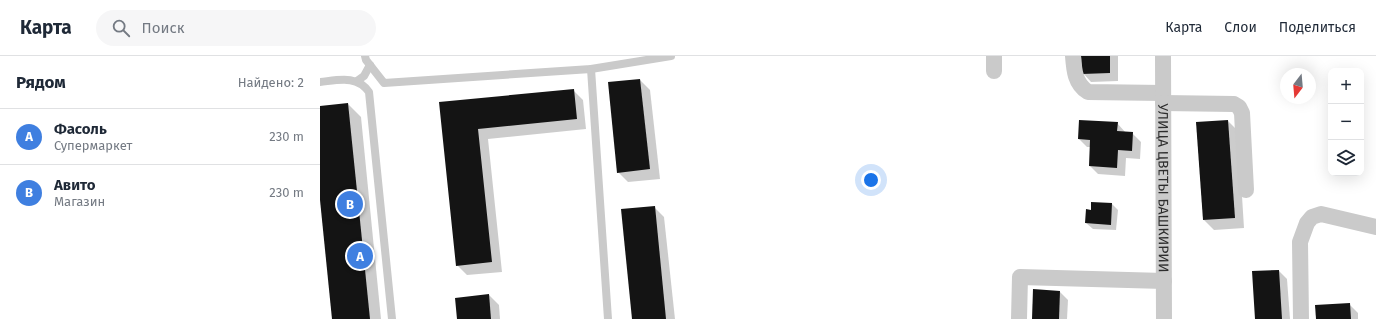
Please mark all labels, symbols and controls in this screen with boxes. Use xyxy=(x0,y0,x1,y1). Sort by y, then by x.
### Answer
search box xyxy=(96,10,376,46)
text: Карта xyxy=(20,16,72,39)
icon: search xyxy=(110,17,132,39)
text: Поиск xyxy=(142,19,184,37)
text: Карта xyxy=(1165,19,1202,36)
text: Слои xyxy=(1224,19,1257,36)
text: Поделиться xyxy=(1279,19,1356,36)
north arrow xyxy=(1280,68,1316,104)
map controls xyxy=(1328,68,1364,176)
button: + xyxy=(1328,68,1364,104)
text: Рядом xyxy=(16,72,66,93)
text: Найдено: 2 xyxy=(238,75,304,90)
street label: УЛИЦА ЦВЕТЫ БАШКИРИИ xyxy=(1155,104,1172,272)
button: − xyxy=(1328,104,1364,140)
text: Фасоль xyxy=(54,120,107,138)
text: A xyxy=(25,129,33,144)
text: 230 m xyxy=(269,129,304,144)
text: Супермаркет xyxy=(54,138,132,153)
button: layers xyxy=(1328,140,1364,176)
your location xyxy=(861,170,881,190)
text: Авито xyxy=(54,176,96,194)
text: B xyxy=(25,185,33,200)
text: 230 m xyxy=(269,185,304,200)
pin: B xyxy=(337,189,363,219)
text: Магазин xyxy=(54,194,105,209)
pin: A xyxy=(347,241,373,271)

